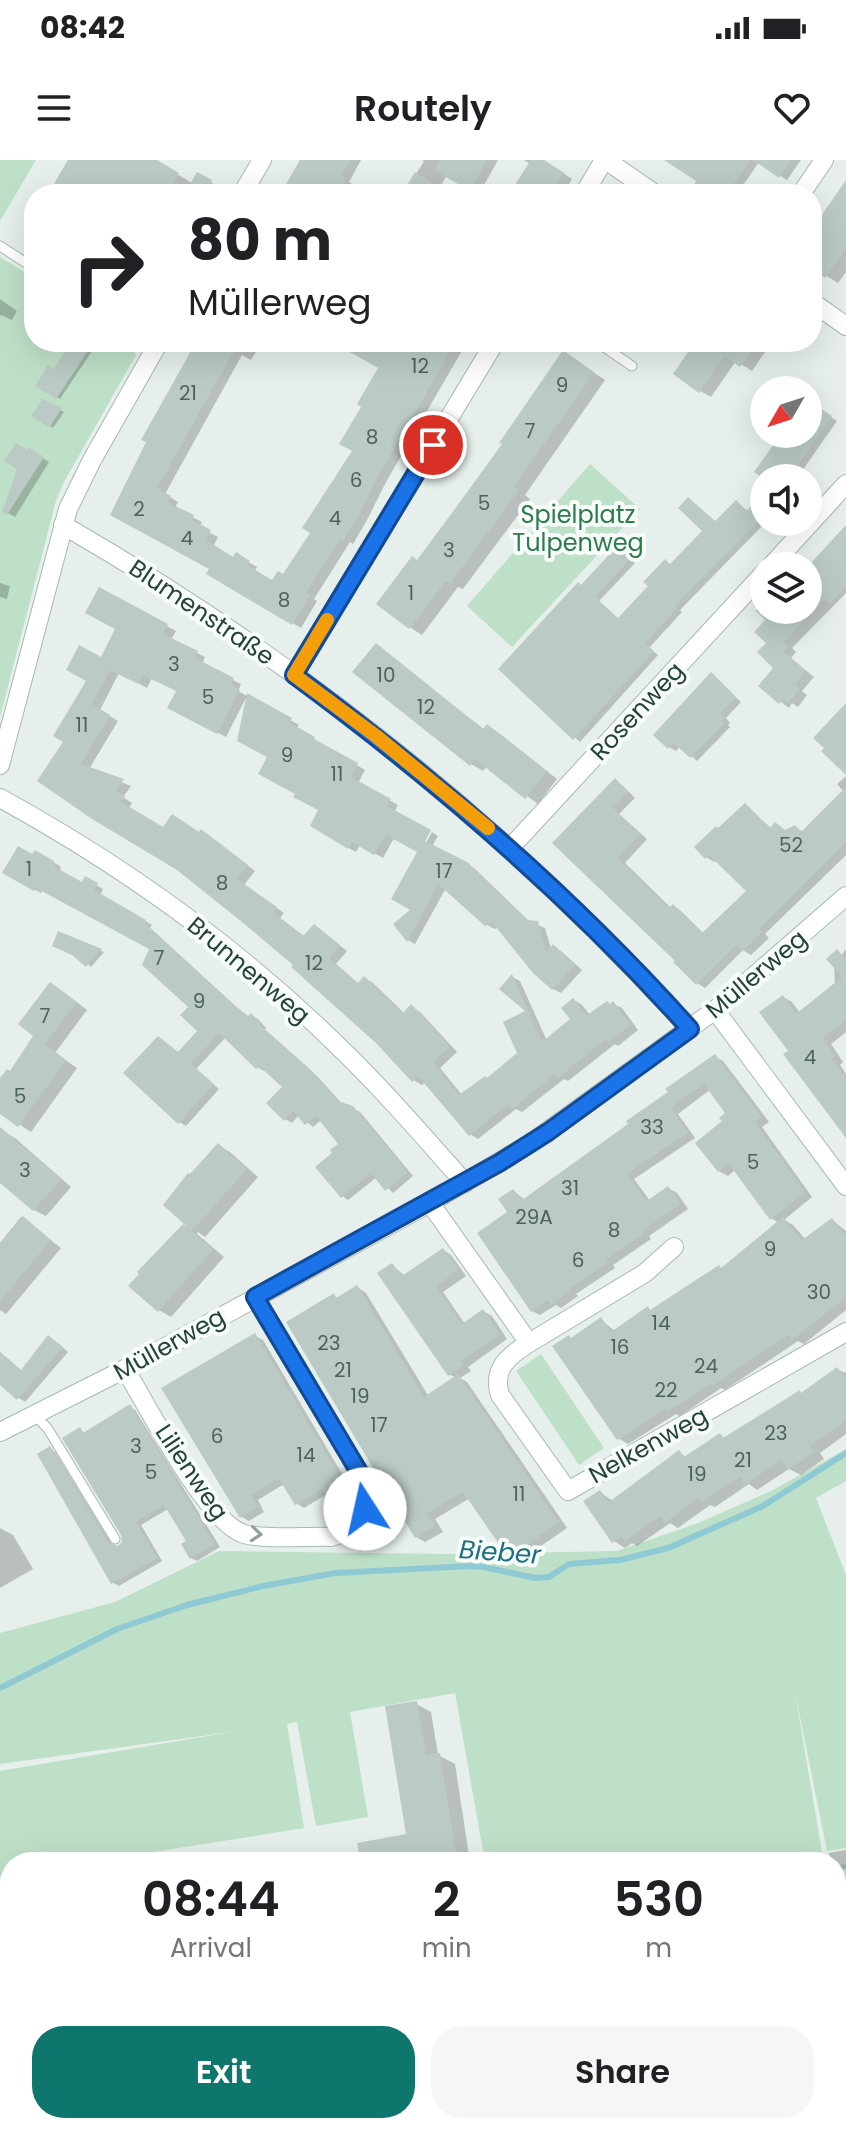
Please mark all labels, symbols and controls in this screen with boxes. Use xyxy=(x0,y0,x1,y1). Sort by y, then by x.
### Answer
text: 08:42 xyxy=(40,6,125,49)
text: Routely xyxy=(354,83,492,134)
icon: menu xyxy=(32,86,76,130)
icon: heart xyxy=(770,86,814,130)
text: 80 m xyxy=(188,201,332,280)
icon: right xyxy=(56,216,160,320)
text: Müllerweg xyxy=(188,277,372,328)
house number: 12 xyxy=(411,352,429,380)
house number: 9 xyxy=(556,371,568,399)
north arrow xyxy=(750,376,822,448)
map controls xyxy=(750,376,822,624)
house number: 21 xyxy=(179,379,197,407)
pin xyxy=(399,411,467,479)
house number: 7 xyxy=(525,417,536,445)
house number: 8 xyxy=(366,423,378,451)
icon: arrive xyxy=(411,423,455,467)
button: sound xyxy=(750,464,822,536)
house number: 6 xyxy=(350,466,362,494)
house number: 5 xyxy=(478,489,490,517)
house number: 2 xyxy=(133,495,145,523)
park label: Spielplatz Tulpenweg xyxy=(512,498,644,559)
house number: 4 xyxy=(329,504,341,532)
house number: 4 xyxy=(181,524,193,552)
house number: 3 xyxy=(443,536,455,564)
street label: Blumenstraße xyxy=(123,551,281,673)
button: layers xyxy=(750,552,822,624)
house number: 1 xyxy=(408,579,414,607)
house number: 8 xyxy=(278,586,290,614)
house number: 3 xyxy=(168,650,180,678)
street label: Rosenweg xyxy=(583,655,691,767)
house number: 10 xyxy=(377,661,395,689)
house number: 5 xyxy=(202,683,214,711)
house number: 12 xyxy=(417,693,435,721)
house number: 11 xyxy=(76,711,88,739)
house number: 9 xyxy=(281,741,293,769)
house number: 11 xyxy=(331,760,343,788)
house number: 52 xyxy=(779,831,803,859)
house number: 1 xyxy=(26,855,32,883)
house number: 17 xyxy=(435,857,453,885)
house number: 8 xyxy=(216,869,228,897)
street label: Brunnenweg xyxy=(181,909,317,1031)
street label: Müllerweg xyxy=(698,922,814,1026)
house number: 7 xyxy=(154,944,165,972)
house number: 12 xyxy=(305,949,323,977)
house number: 9 xyxy=(193,987,205,1015)
house number: 7 xyxy=(40,1002,51,1030)
house number: 4 xyxy=(804,1043,816,1071)
house number: 5 xyxy=(14,1082,26,1110)
house number: 33 xyxy=(640,1113,664,1141)
house number: 5 xyxy=(747,1148,759,1176)
house number: 3 xyxy=(19,1156,31,1184)
house number: 31 xyxy=(561,1174,579,1202)
house number: 29A xyxy=(515,1203,553,1231)
house number: 8 xyxy=(608,1216,620,1244)
house number: 9 xyxy=(764,1235,776,1263)
house number: 6 xyxy=(572,1246,584,1274)
house number: 30 xyxy=(807,1278,831,1306)
street label: Müllerweg xyxy=(107,1300,231,1388)
house number: 14 xyxy=(652,1309,670,1337)
house number: 23 xyxy=(317,1329,341,1357)
house number: 16 xyxy=(610,1333,630,1361)
house number: 24 xyxy=(694,1352,718,1380)
house number: 21 xyxy=(334,1356,352,1384)
house number: 22 xyxy=(655,1376,678,1404)
house number: 19 xyxy=(351,1382,370,1410)
street label: Nelkenweg xyxy=(583,1399,713,1491)
house number: 17 xyxy=(370,1411,388,1439)
street label: Lilienweg xyxy=(148,1418,236,1526)
house number: 23 xyxy=(764,1419,788,1447)
house number: 6 xyxy=(211,1422,223,1450)
house number: 3 xyxy=(130,1432,142,1460)
house number: 14 xyxy=(297,1441,315,1469)
house number: 21 xyxy=(734,1446,752,1474)
house number: 5 xyxy=(145,1458,157,1486)
house number: 19 xyxy=(688,1460,707,1488)
position arrow xyxy=(323,1467,407,1551)
house number: 11 xyxy=(513,1480,525,1508)
one-way arrow xyxy=(250,1526,263,1543)
water label: Bieber xyxy=(458,1531,543,1573)
text: 08:44 xyxy=(142,1866,280,1933)
text: 2 xyxy=(433,1866,460,1933)
text: 530 xyxy=(613,1866,704,1933)
text: Arrival xyxy=(170,1930,252,1966)
text: min xyxy=(422,1930,472,1966)
text: m xyxy=(645,1930,672,1966)
button: Exit xyxy=(32,2026,415,2118)
button: Share xyxy=(431,2026,814,2118)

